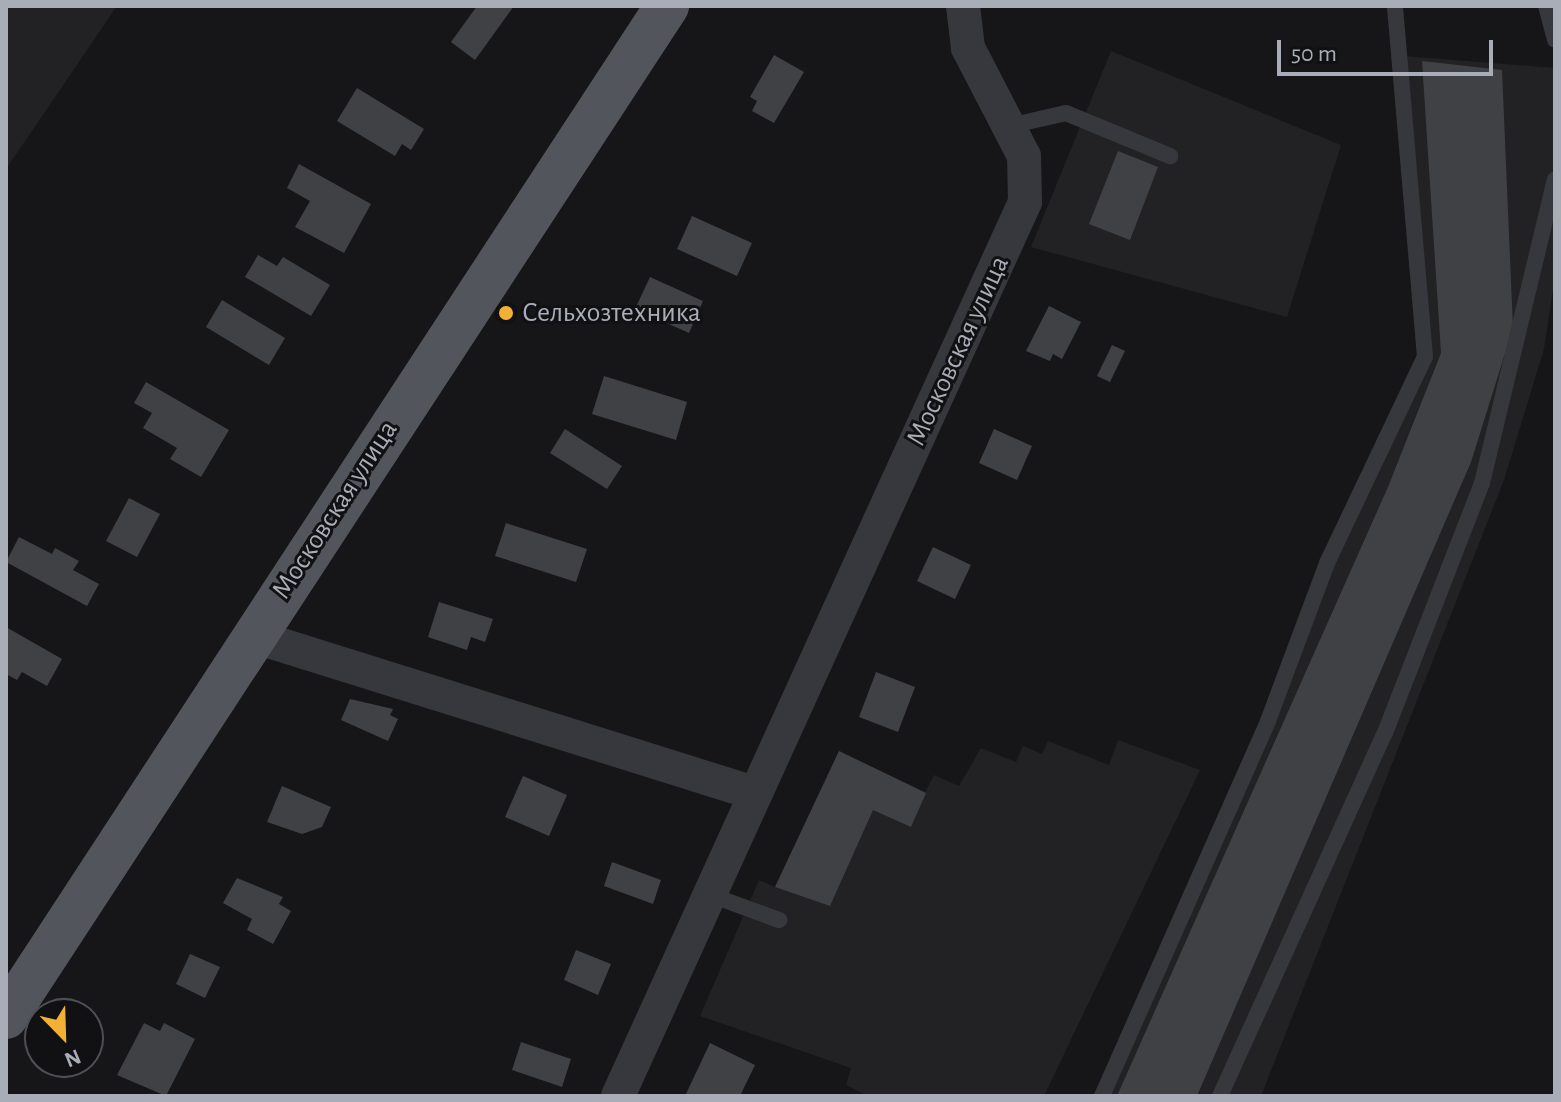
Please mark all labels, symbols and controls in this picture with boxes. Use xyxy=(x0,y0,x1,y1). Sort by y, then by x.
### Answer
scale bar xyxy=(1281,24,1497,74)
text: 50 m xyxy=(1291,42,1337,66)
street label: Московская улица xyxy=(899,251,1017,451)
place label: Сельхозтехника xyxy=(522,296,701,330)
marker: Сельхозтехника xyxy=(497,304,515,322)
street label: Московская улица xyxy=(265,415,405,605)
north arrow xyxy=(24,998,104,1078)
text: N xyxy=(61,1045,84,1071)

